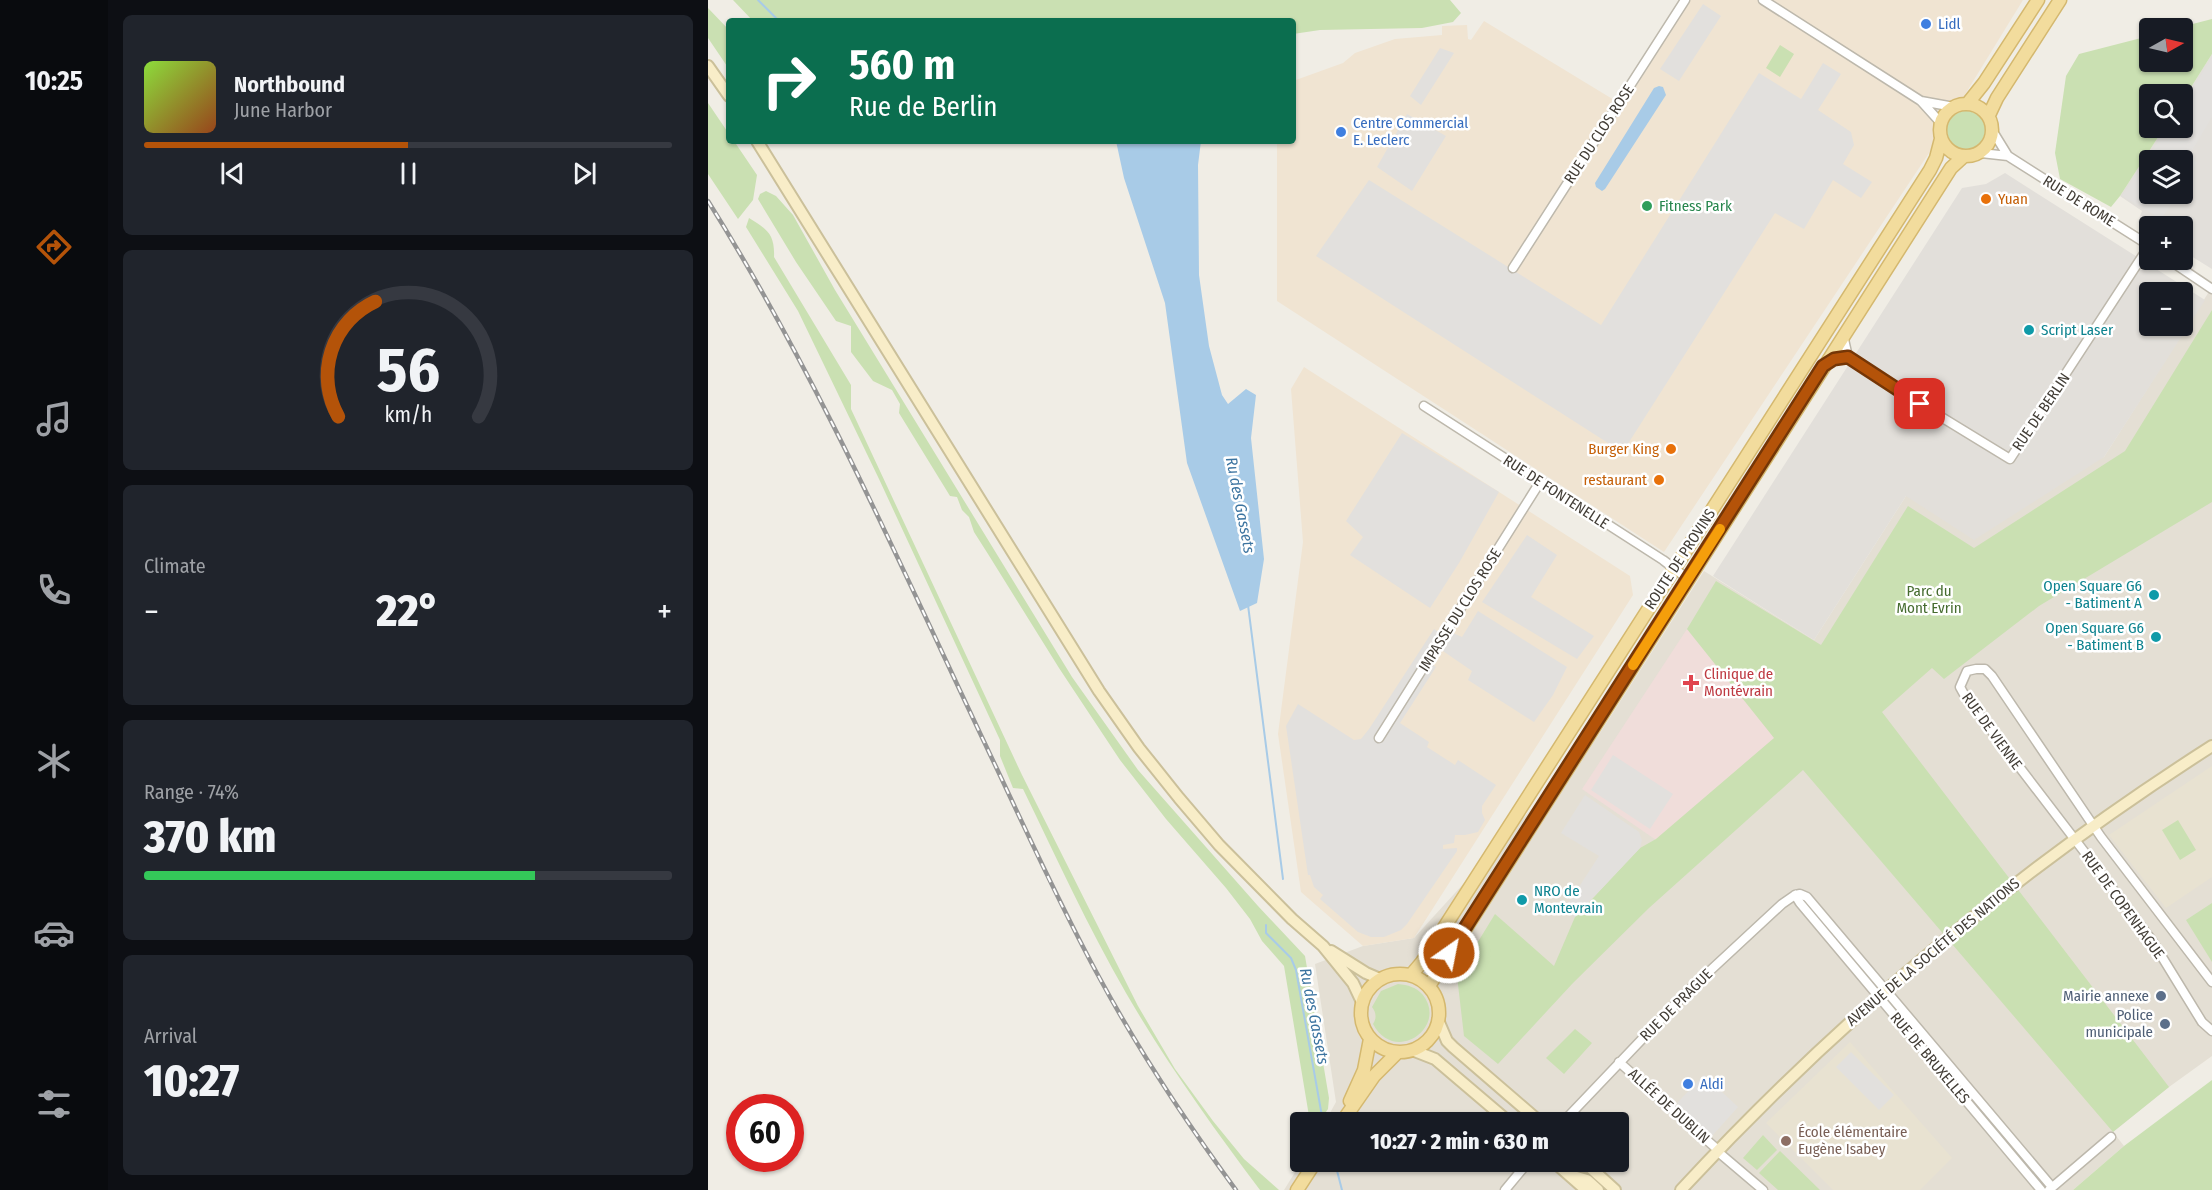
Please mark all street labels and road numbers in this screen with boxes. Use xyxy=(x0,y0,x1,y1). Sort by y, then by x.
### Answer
street label: RUE DU CLOS ROSE xyxy=(1560,81,1638,187)
street label: RUE DE ROME xyxy=(2040,172,2118,230)
street label: RUE DE BERLIN xyxy=(2008,370,2074,454)
street label: RUE DE FONTENELLE xyxy=(1500,451,1612,533)
street label: ROUTE DE PROVINS xyxy=(1641,505,1719,613)
street label: IMPASSE DU CLOS ROSE xyxy=(1415,545,1505,675)
street label: RUE DE VIENNE xyxy=(1958,689,2026,773)
street label: RUE DE COPENHAGUE xyxy=(2078,848,2168,962)
street label: AVENUE DE LA SOCIÉTÉ DES NATIONS xyxy=(1843,874,2023,1030)
street label: RUE DE PRAGUE xyxy=(1636,965,1716,1045)
street label: RUE DE BRUXELLES xyxy=(1887,1009,1973,1107)
street label: ALLÉE DE DUBLIN xyxy=(1625,1065,1713,1147)

